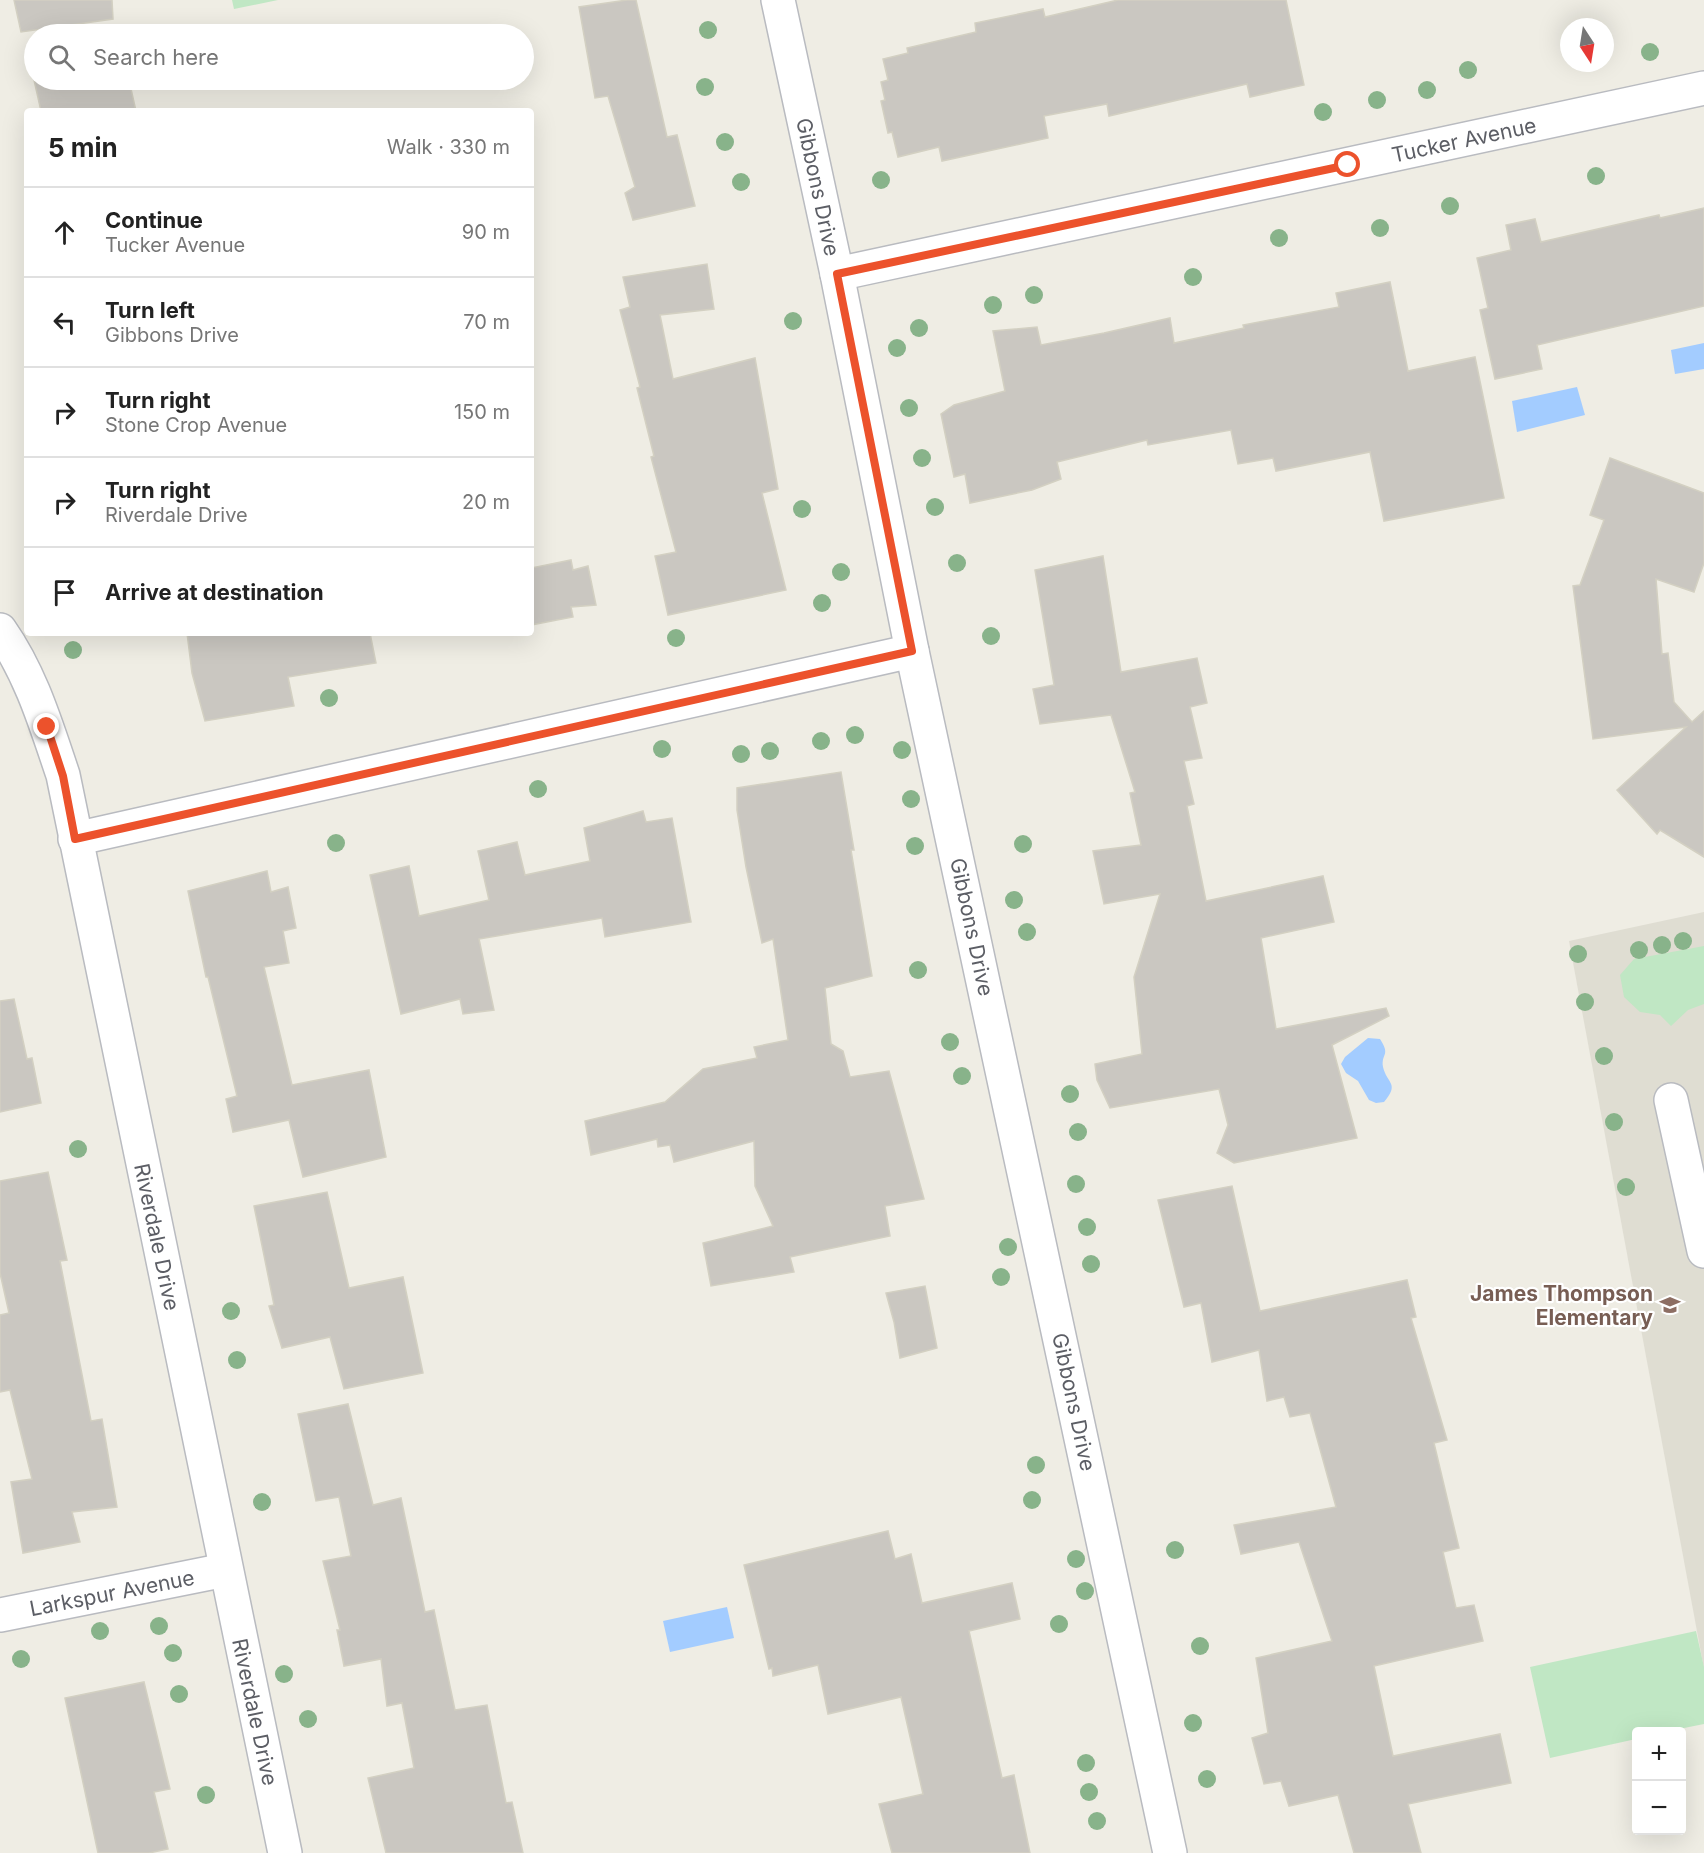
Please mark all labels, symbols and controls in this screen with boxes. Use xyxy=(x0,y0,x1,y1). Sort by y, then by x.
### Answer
north arrow xyxy=(1560,18,1614,72)
search box xyxy=(24,24,534,90)
icon: search xyxy=(45,41,78,74)
text: Search here xyxy=(93,44,219,70)
street label: Tucker Avenue xyxy=(1389,112,1539,168)
street label: Gibbons Drive xyxy=(791,116,845,258)
text: 5 min xyxy=(48,132,118,163)
text: Walk · 330 m xyxy=(387,135,510,159)
route start xyxy=(1334,151,1360,177)
text: Continue xyxy=(105,207,203,233)
icon: ahead xyxy=(48,216,81,249)
text: 90 m xyxy=(462,220,510,244)
text: Tucker Avenue xyxy=(105,233,245,257)
text: Turn left xyxy=(105,297,195,323)
icon: left xyxy=(48,306,81,339)
text: 70 m xyxy=(463,310,510,334)
text: Gibbons Drive xyxy=(105,323,239,347)
text: Turn right xyxy=(105,387,211,413)
icon: right xyxy=(48,396,81,429)
text: 150 m xyxy=(454,400,510,424)
text: Stone Crop Avenue xyxy=(105,413,287,437)
text: Turn right xyxy=(105,477,211,503)
icon: right xyxy=(48,486,81,519)
text: 20 m xyxy=(462,490,510,514)
text: Riverdale Drive xyxy=(105,503,248,527)
icon: arrive xyxy=(48,576,81,609)
text: Arrive at destination xyxy=(105,579,324,605)
route end xyxy=(33,713,59,739)
street label: Gibbons Drive xyxy=(945,856,999,998)
street label: Riverdale Drive xyxy=(129,1161,185,1313)
place label: James Thompson Elementary xyxy=(1470,1281,1653,1330)
school or university icon: James Thompson Elementary xyxy=(1658,1293,1682,1317)
street label: Gibbons Drive xyxy=(1047,1331,1101,1473)
street label: Larkspur Avenue xyxy=(27,1565,197,1621)
street label: Riverdale Drive xyxy=(227,1636,283,1788)
map controls xyxy=(1632,1727,1686,1835)
button: + xyxy=(1632,1727,1686,1781)
button: − xyxy=(1632,1781,1686,1835)

